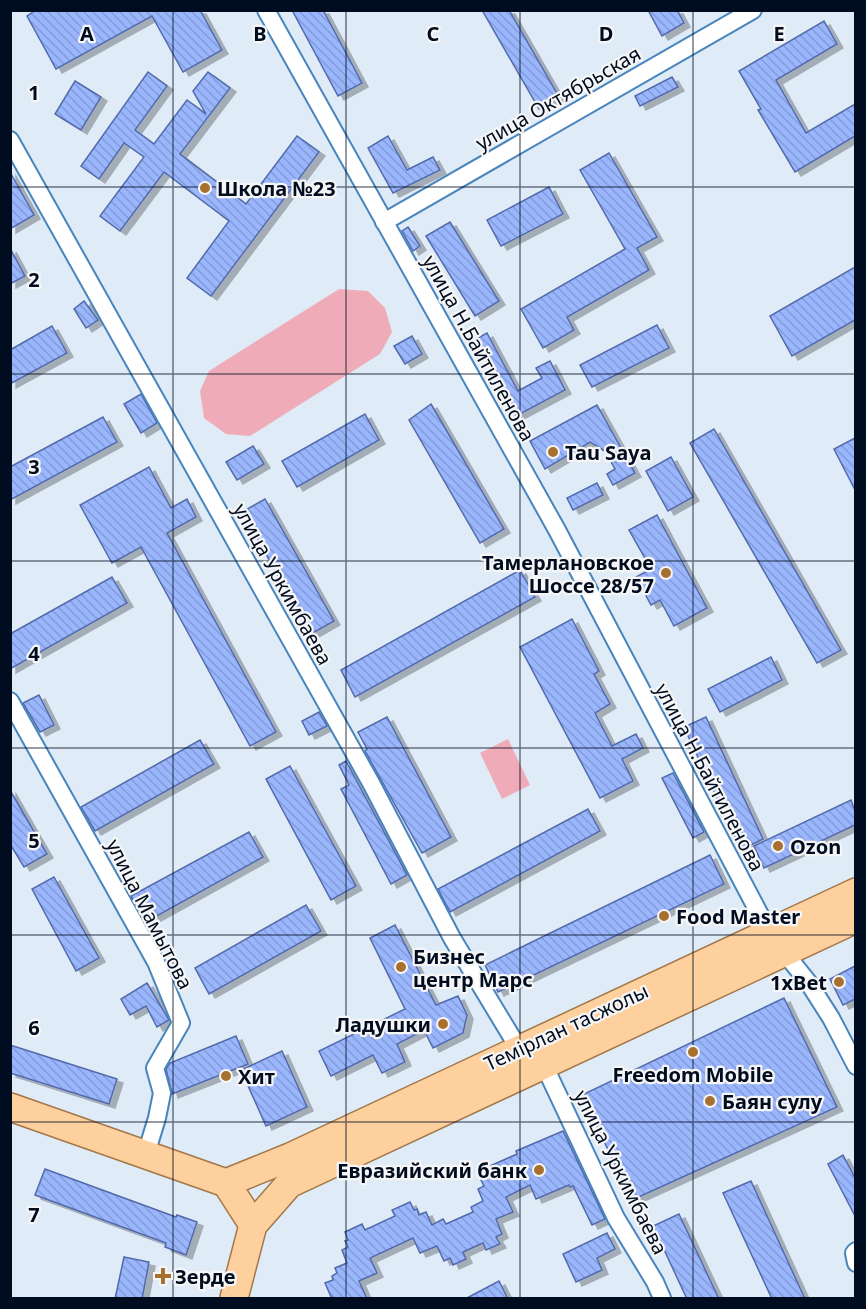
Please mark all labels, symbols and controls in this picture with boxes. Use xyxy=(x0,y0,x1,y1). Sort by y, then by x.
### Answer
text: A xyxy=(80,20,94,47)
text: B xyxy=(253,20,267,47)
text: C xyxy=(427,20,440,47)
text: D xyxy=(599,20,613,47)
text: E xyxy=(773,20,785,47)
street label: улица Октябрьская xyxy=(471,40,645,156)
text: 1 xyxy=(28,79,40,106)
place label: Школа №23 xyxy=(217,175,336,202)
marker: Школа №23 xyxy=(198,181,212,195)
street label: улица Н.Байтиленова xyxy=(417,250,541,446)
text: 2 xyxy=(28,266,40,293)
place label: Tau Saya xyxy=(565,439,652,466)
marker: Tau Saya xyxy=(546,445,560,459)
text: 3 xyxy=(28,453,40,480)
street label: улица Уркимбаева xyxy=(227,498,339,670)
place label: Тамерлановское Шоссе 28/57 xyxy=(482,549,654,599)
marker: Тамерлановское Шоссе 28/57 xyxy=(659,566,673,580)
text: 4 xyxy=(28,640,40,667)
street label: улица Н.Байтиленова xyxy=(649,678,771,876)
text: 5 xyxy=(28,827,40,854)
place label: Ozon xyxy=(790,833,841,860)
street label: улица Мамытова xyxy=(100,834,200,994)
marker: Ozon xyxy=(771,839,785,853)
place label: Food Master xyxy=(676,903,800,930)
marker: Food Master xyxy=(657,909,671,923)
place label: Бизнес центр Марс xyxy=(413,943,533,993)
marker: Бизнес центр Марс xyxy=(394,960,408,974)
place label: 1xBet xyxy=(770,969,827,996)
marker: 1xBet xyxy=(832,975,846,989)
street label: Темірлан тасжолы xyxy=(480,977,652,1077)
place label: Ладушки xyxy=(335,1011,431,1038)
text: 6 xyxy=(28,1014,40,1041)
marker: Ладушки xyxy=(436,1017,450,1031)
marker: Freedom Mobile xyxy=(686,1045,700,1059)
place label: Freedom Mobile xyxy=(612,1061,774,1088)
place label: Хит xyxy=(238,1063,275,1090)
marker: Хит xyxy=(219,1069,233,1083)
street label: улица Уркимбаева xyxy=(568,1085,674,1259)
place label: Баян сулу xyxy=(722,1088,823,1115)
marker: Баян сулу xyxy=(703,1094,717,1108)
place label: Евразийский банк xyxy=(337,1157,528,1184)
marker: Евразийский банк xyxy=(532,1163,546,1177)
text: 7 xyxy=(28,1201,40,1228)
place label: Зерде xyxy=(175,1263,235,1290)
marker: Зерде xyxy=(156,1269,170,1283)

